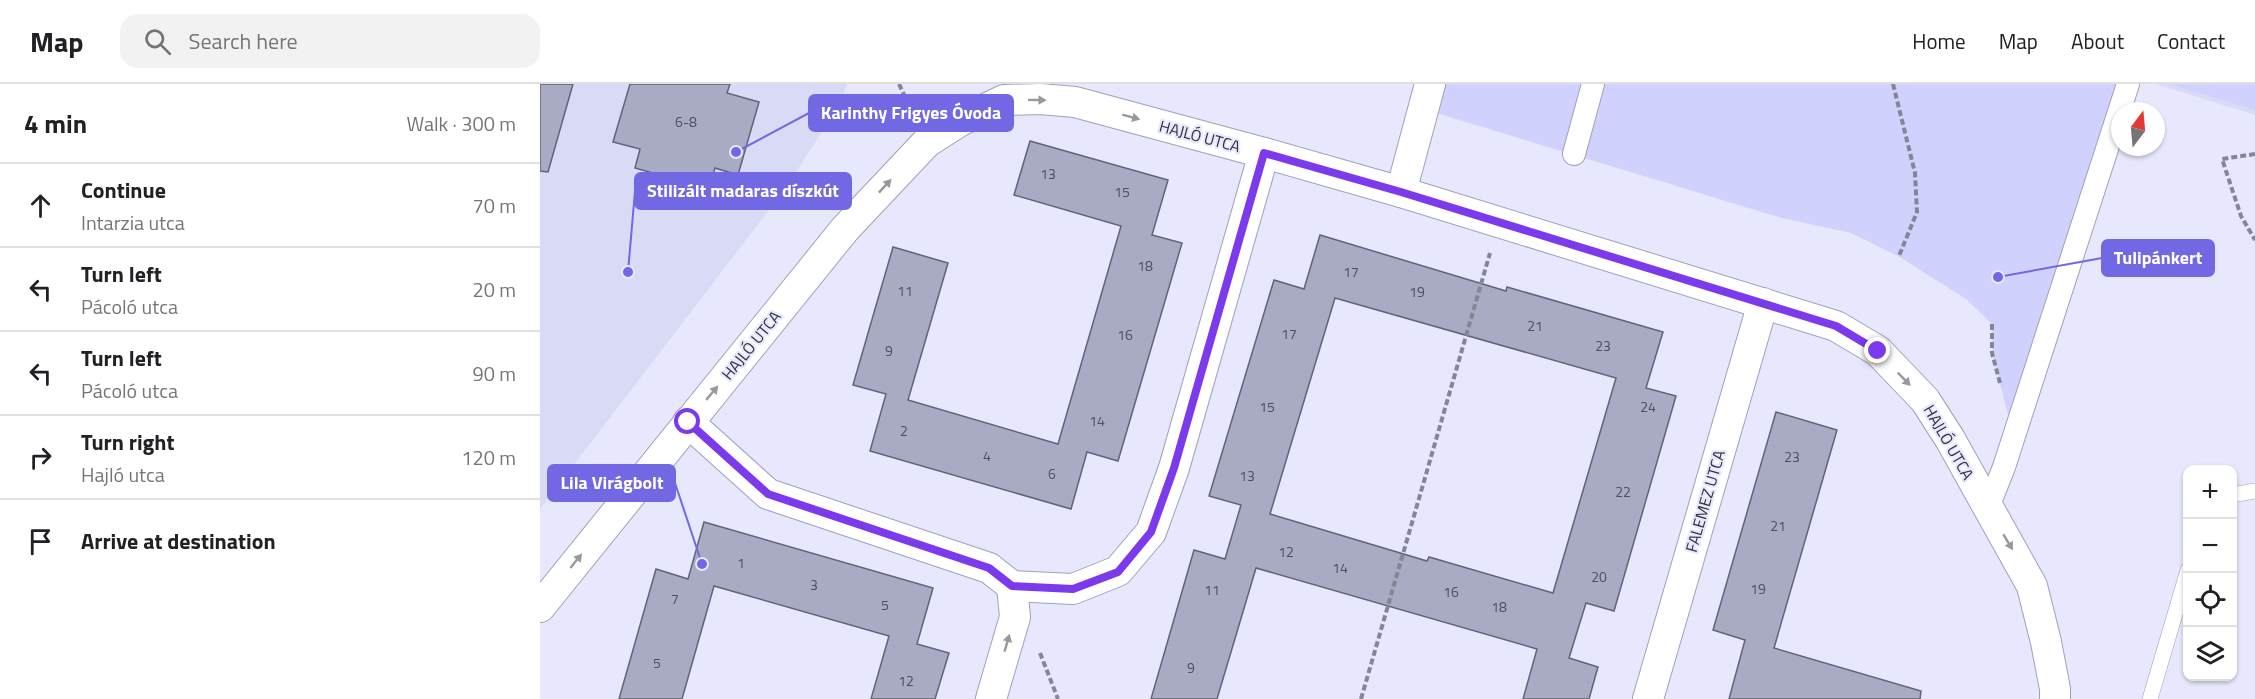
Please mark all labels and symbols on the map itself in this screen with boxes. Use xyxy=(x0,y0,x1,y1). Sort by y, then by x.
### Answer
callout: Karinthy Frigyes Óvoda xyxy=(809,95,1013,131)
one-way arrow xyxy=(1027,95,1046,104)
text: Karinthy Frigyes Óvoda xyxy=(821,99,1001,126)
north arrow xyxy=(2111,102,2165,156)
house number: 6-8 xyxy=(675,111,697,132)
one-way arrow xyxy=(1122,113,1140,123)
street label: HAJLÓ UTCA xyxy=(1157,114,1244,158)
house number: 13 xyxy=(1040,163,1056,184)
callout: Stilizált madaras díszkút xyxy=(635,173,851,209)
text: Stilizált madaras díszkút xyxy=(647,177,839,204)
one-way arrow xyxy=(878,179,892,194)
house number: 15 xyxy=(1114,181,1130,202)
callout: Tulipánkert xyxy=(2102,240,2214,276)
text: Tulipánkert xyxy=(2114,244,2203,271)
house number: 18 xyxy=(1137,255,1153,276)
house number: 17 xyxy=(1343,261,1359,282)
house number: 11 xyxy=(897,280,913,301)
house number: 19 xyxy=(1409,281,1425,302)
street label: HAJLÓ UTCA xyxy=(716,305,787,385)
house number: 21 xyxy=(1527,315,1543,336)
house number: 17 xyxy=(1281,323,1297,344)
house number: 16 xyxy=(1117,324,1133,345)
house number: 23 xyxy=(1595,335,1611,356)
route end xyxy=(1864,337,1890,363)
house number: 9 xyxy=(885,340,893,361)
one-way arrow xyxy=(1896,371,1910,385)
one-way arrow xyxy=(705,385,718,401)
house number: 15 xyxy=(1259,396,1275,417)
house number: 24 xyxy=(1640,396,1656,417)
street label: HAJLÓ UTCA xyxy=(1918,400,1980,484)
route start xyxy=(674,408,700,434)
house number: 14 xyxy=(1089,410,1105,431)
house number: 2 xyxy=(900,420,908,441)
house number: 4 xyxy=(983,445,991,466)
house number: 23 xyxy=(1784,446,1800,467)
street label: FALEMEZ UTCA xyxy=(1679,447,1731,555)
house number: 6 xyxy=(1048,463,1056,484)
callout: Lila Virágbolt xyxy=(548,465,675,501)
house number: 13 xyxy=(1239,465,1255,486)
text: Lila Virágbolt xyxy=(561,469,664,496)
house number: 22 xyxy=(1615,481,1631,502)
house number: 21 xyxy=(1770,515,1786,536)
one-way arrow xyxy=(2003,534,2013,551)
house number: 12 xyxy=(1278,541,1294,562)
house number: 1 xyxy=(737,552,745,573)
one-way arrow xyxy=(570,554,582,569)
house number: 14 xyxy=(1332,557,1348,578)
house number: 20 xyxy=(1591,566,1607,587)
house number: 3 xyxy=(810,574,818,595)
house number: 19 xyxy=(1750,578,1766,599)
house number: 11 xyxy=(1204,579,1220,600)
house number: 16 xyxy=(1443,581,1459,602)
house number: 7 xyxy=(671,588,679,609)
house number: 5 xyxy=(881,594,889,615)
house number: 18 xyxy=(1491,596,1507,617)
one-way arrow xyxy=(1003,634,1012,652)
house number: 5 xyxy=(653,652,661,673)
house number: 9 xyxy=(1187,657,1195,678)
house number: 12 xyxy=(898,670,914,691)

